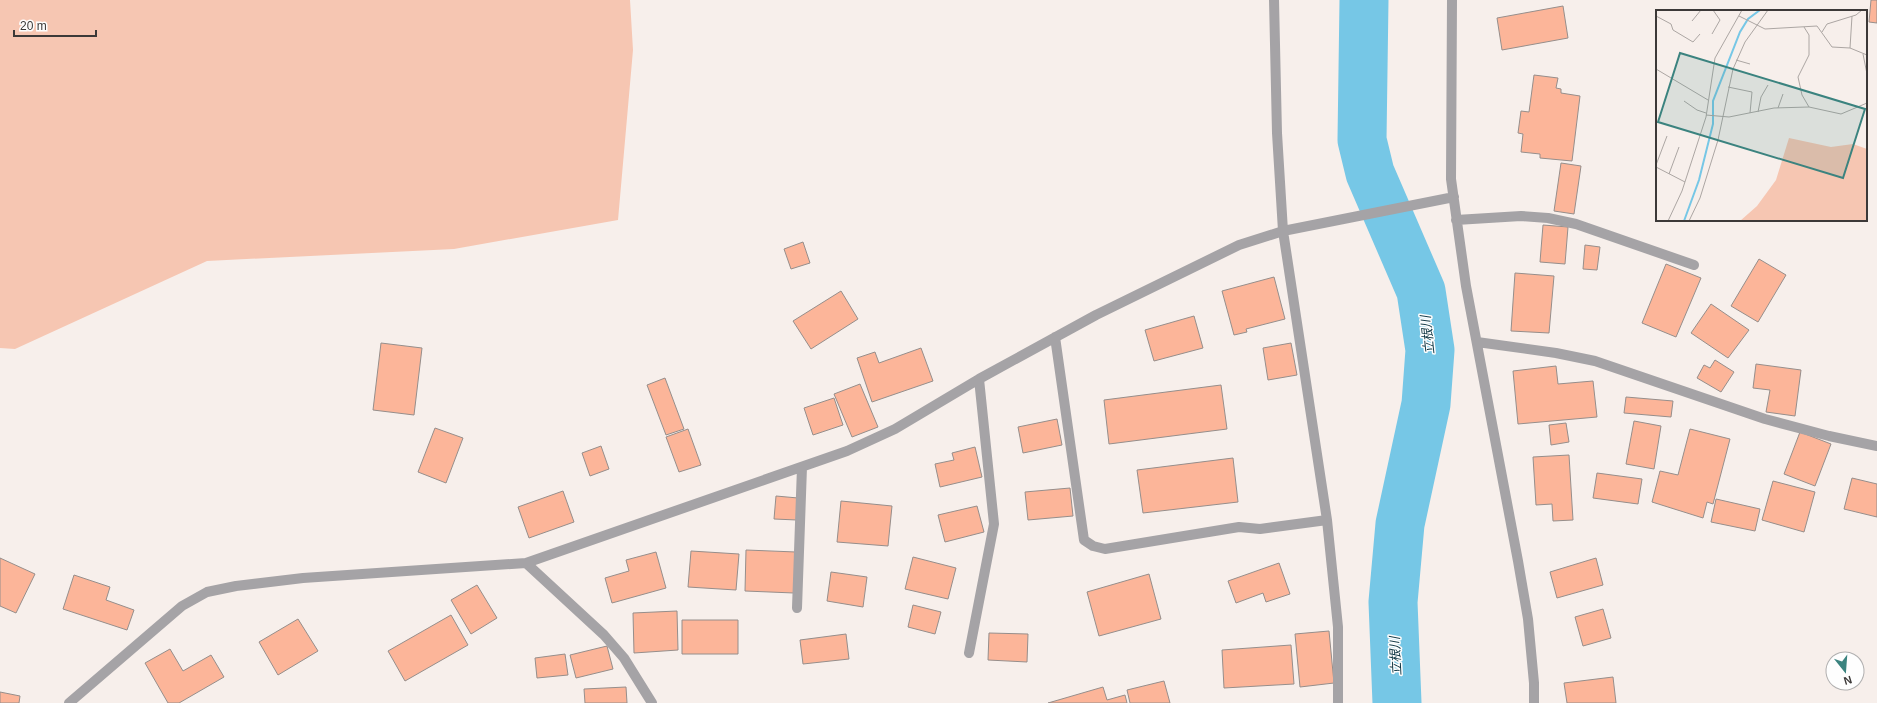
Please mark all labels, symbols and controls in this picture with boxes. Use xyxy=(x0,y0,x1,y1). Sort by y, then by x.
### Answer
inset map xyxy=(1656,10,1867,221)
scale bar xyxy=(14,12,96,38)
text: 20 m xyxy=(20,19,47,33)
water label: 立根川 xyxy=(1418,313,1437,355)
water label: 立根川 xyxy=(1387,634,1404,676)
north arrow xyxy=(1825,651,1865,691)
text: N xyxy=(1842,674,1853,687)

